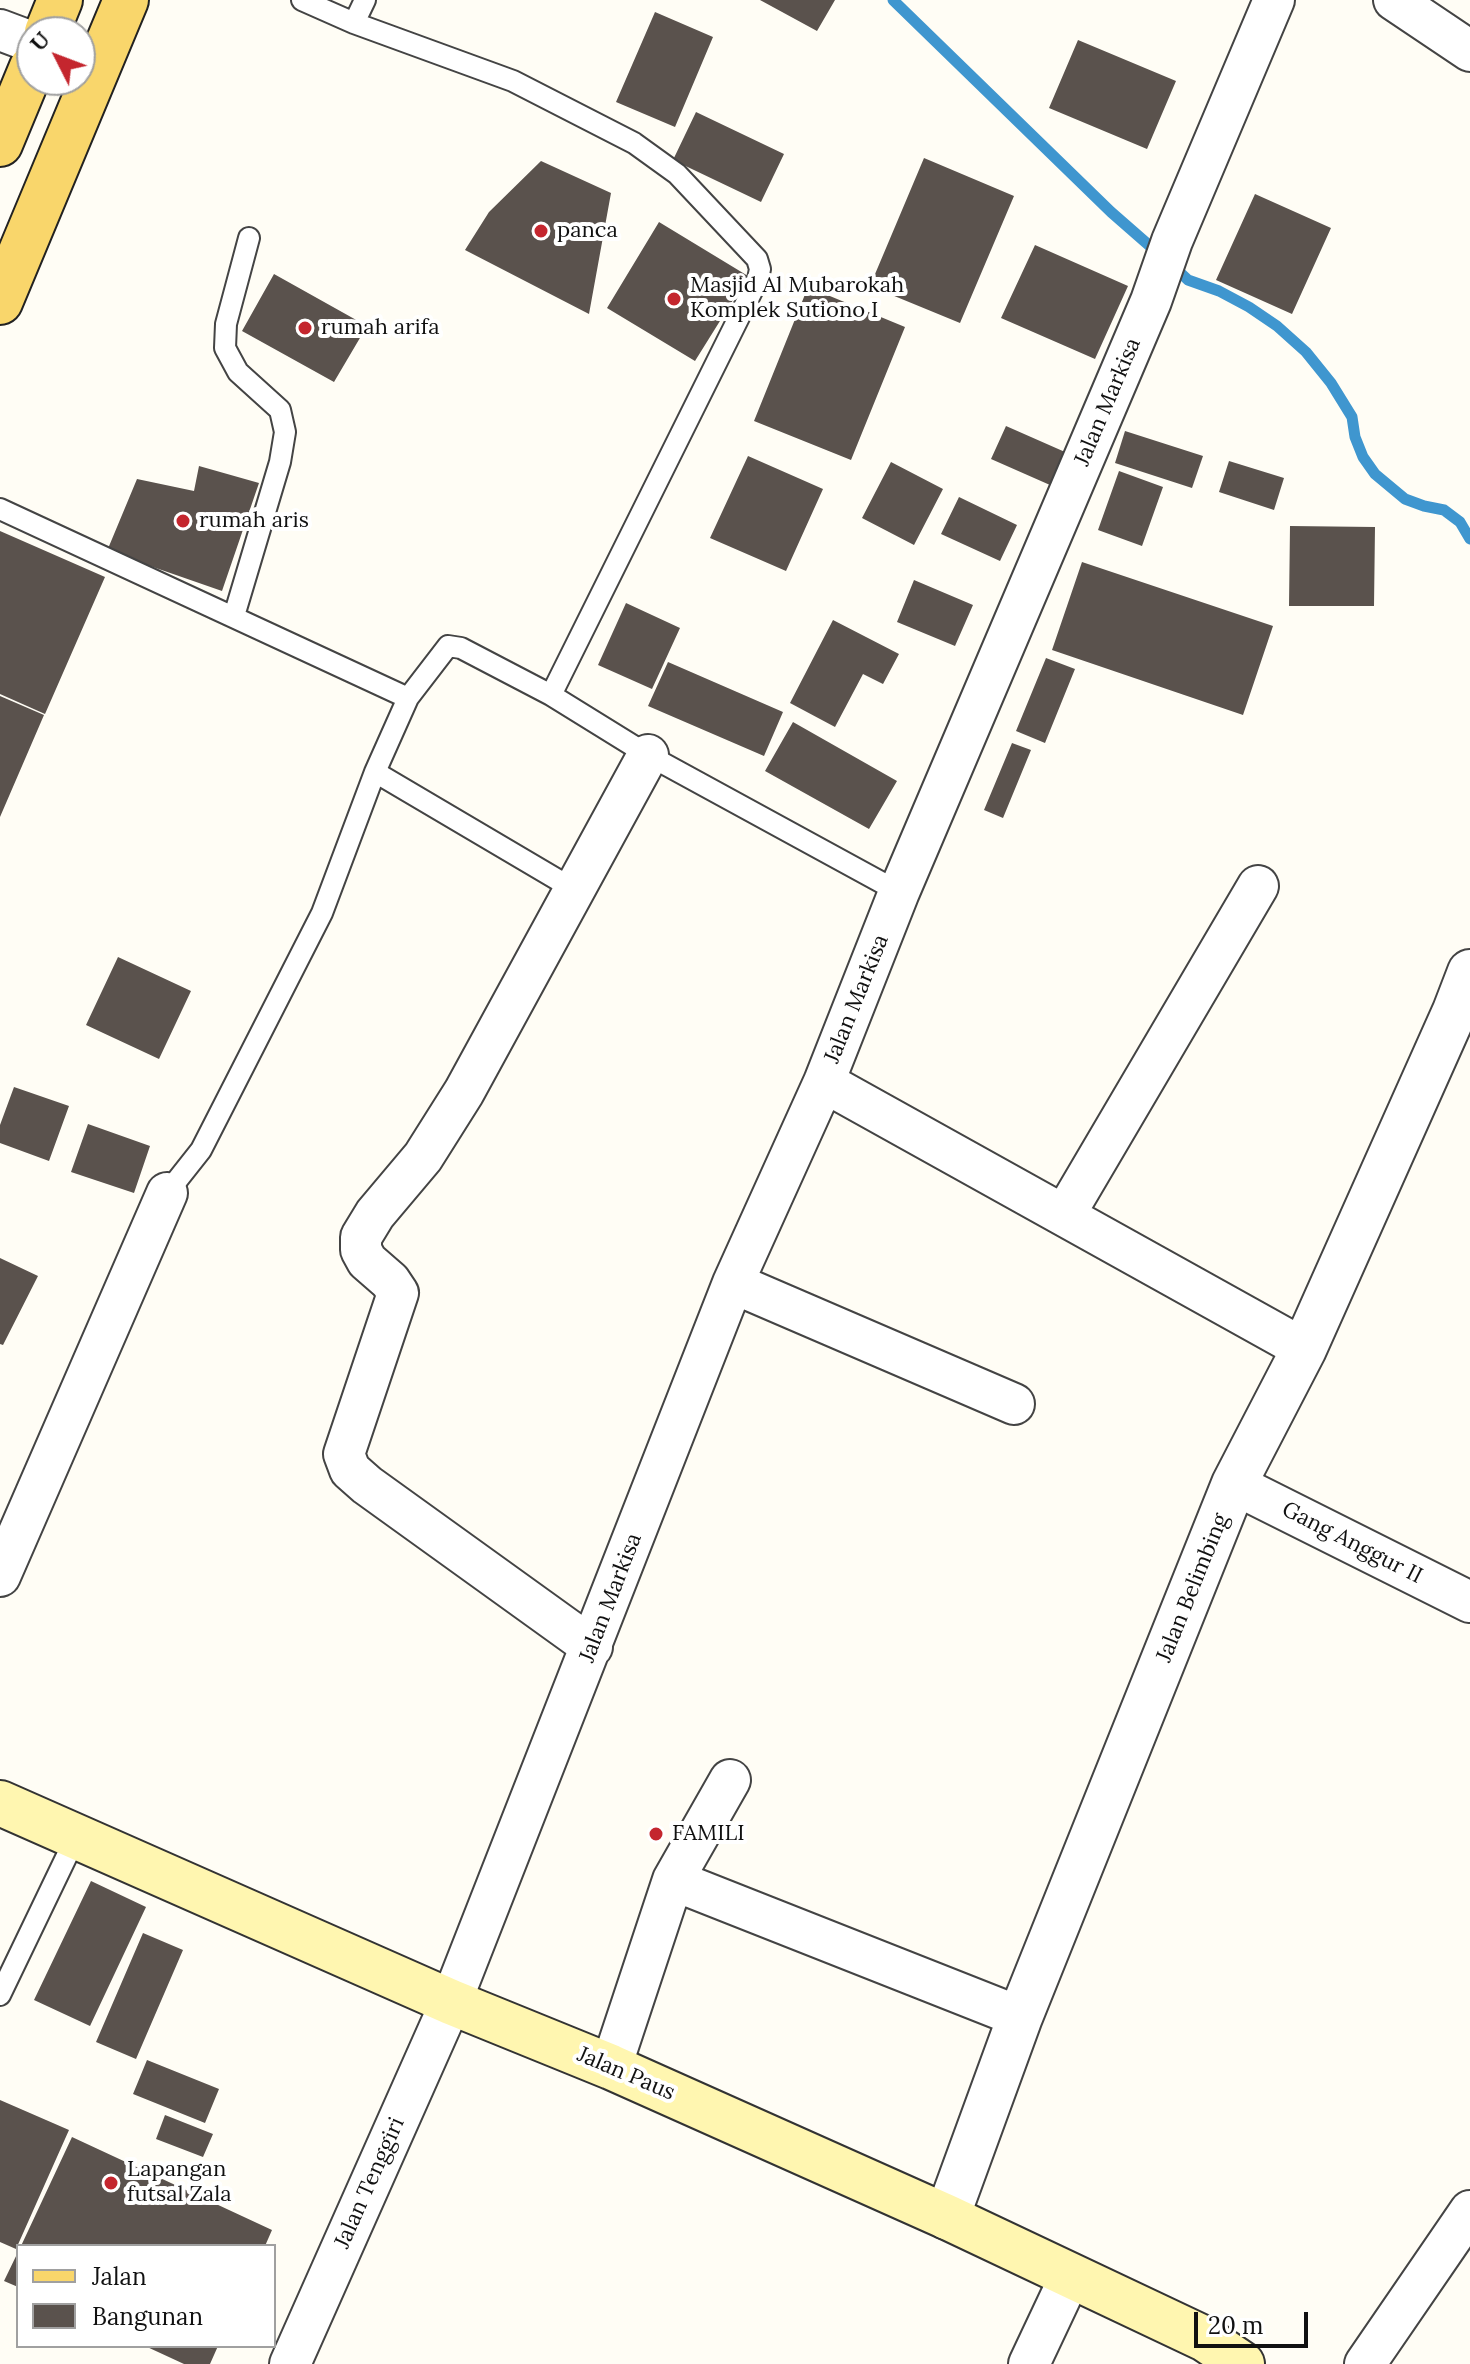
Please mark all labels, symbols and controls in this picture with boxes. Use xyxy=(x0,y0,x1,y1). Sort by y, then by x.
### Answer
north arrow xyxy=(16,16,96,96)
text: U xyxy=(24,26,56,57)
place label: panca xyxy=(557,218,618,244)
marker: panca xyxy=(532,222,550,240)
place label: Masjid Al Mubarokah Komplek Sutiono I xyxy=(690,273,904,324)
marker: Masjid Al Mubarokah Komplek Sutiono I xyxy=(665,290,683,308)
place label: rumah arifa xyxy=(321,315,439,341)
marker: rumah arifa xyxy=(296,319,314,337)
street label: Jalan Markisa xyxy=(1069,334,1147,470)
place label: rumah aris xyxy=(199,508,309,534)
marker: rumah aris xyxy=(174,512,192,530)
street label: Jalan Markisa xyxy=(819,931,895,1067)
street label: Gang Anggur II xyxy=(1277,1496,1427,1590)
street label: Jalan Belimbing xyxy=(1151,1510,1235,1666)
street label: Jalan Markisa xyxy=(574,1530,648,1666)
place label: FAMILI xyxy=(672,1821,745,1847)
marker: FAMILI xyxy=(647,1825,665,1843)
street label: Jalan Paus xyxy=(573,2042,679,2106)
street label: Jalan Tenggiri xyxy=(329,2113,411,2253)
place label: Lapangan futsal Zala xyxy=(127,2157,231,2208)
marker: Lapangan futsal Zala xyxy=(102,2174,120,2192)
legend xyxy=(16,2244,276,2348)
text: Jalan xyxy=(92,2261,146,2292)
scale bar xyxy=(1198,2296,1312,2346)
text: Bangunan xyxy=(92,2301,203,2332)
text: 20 m xyxy=(1208,2310,1264,2341)

